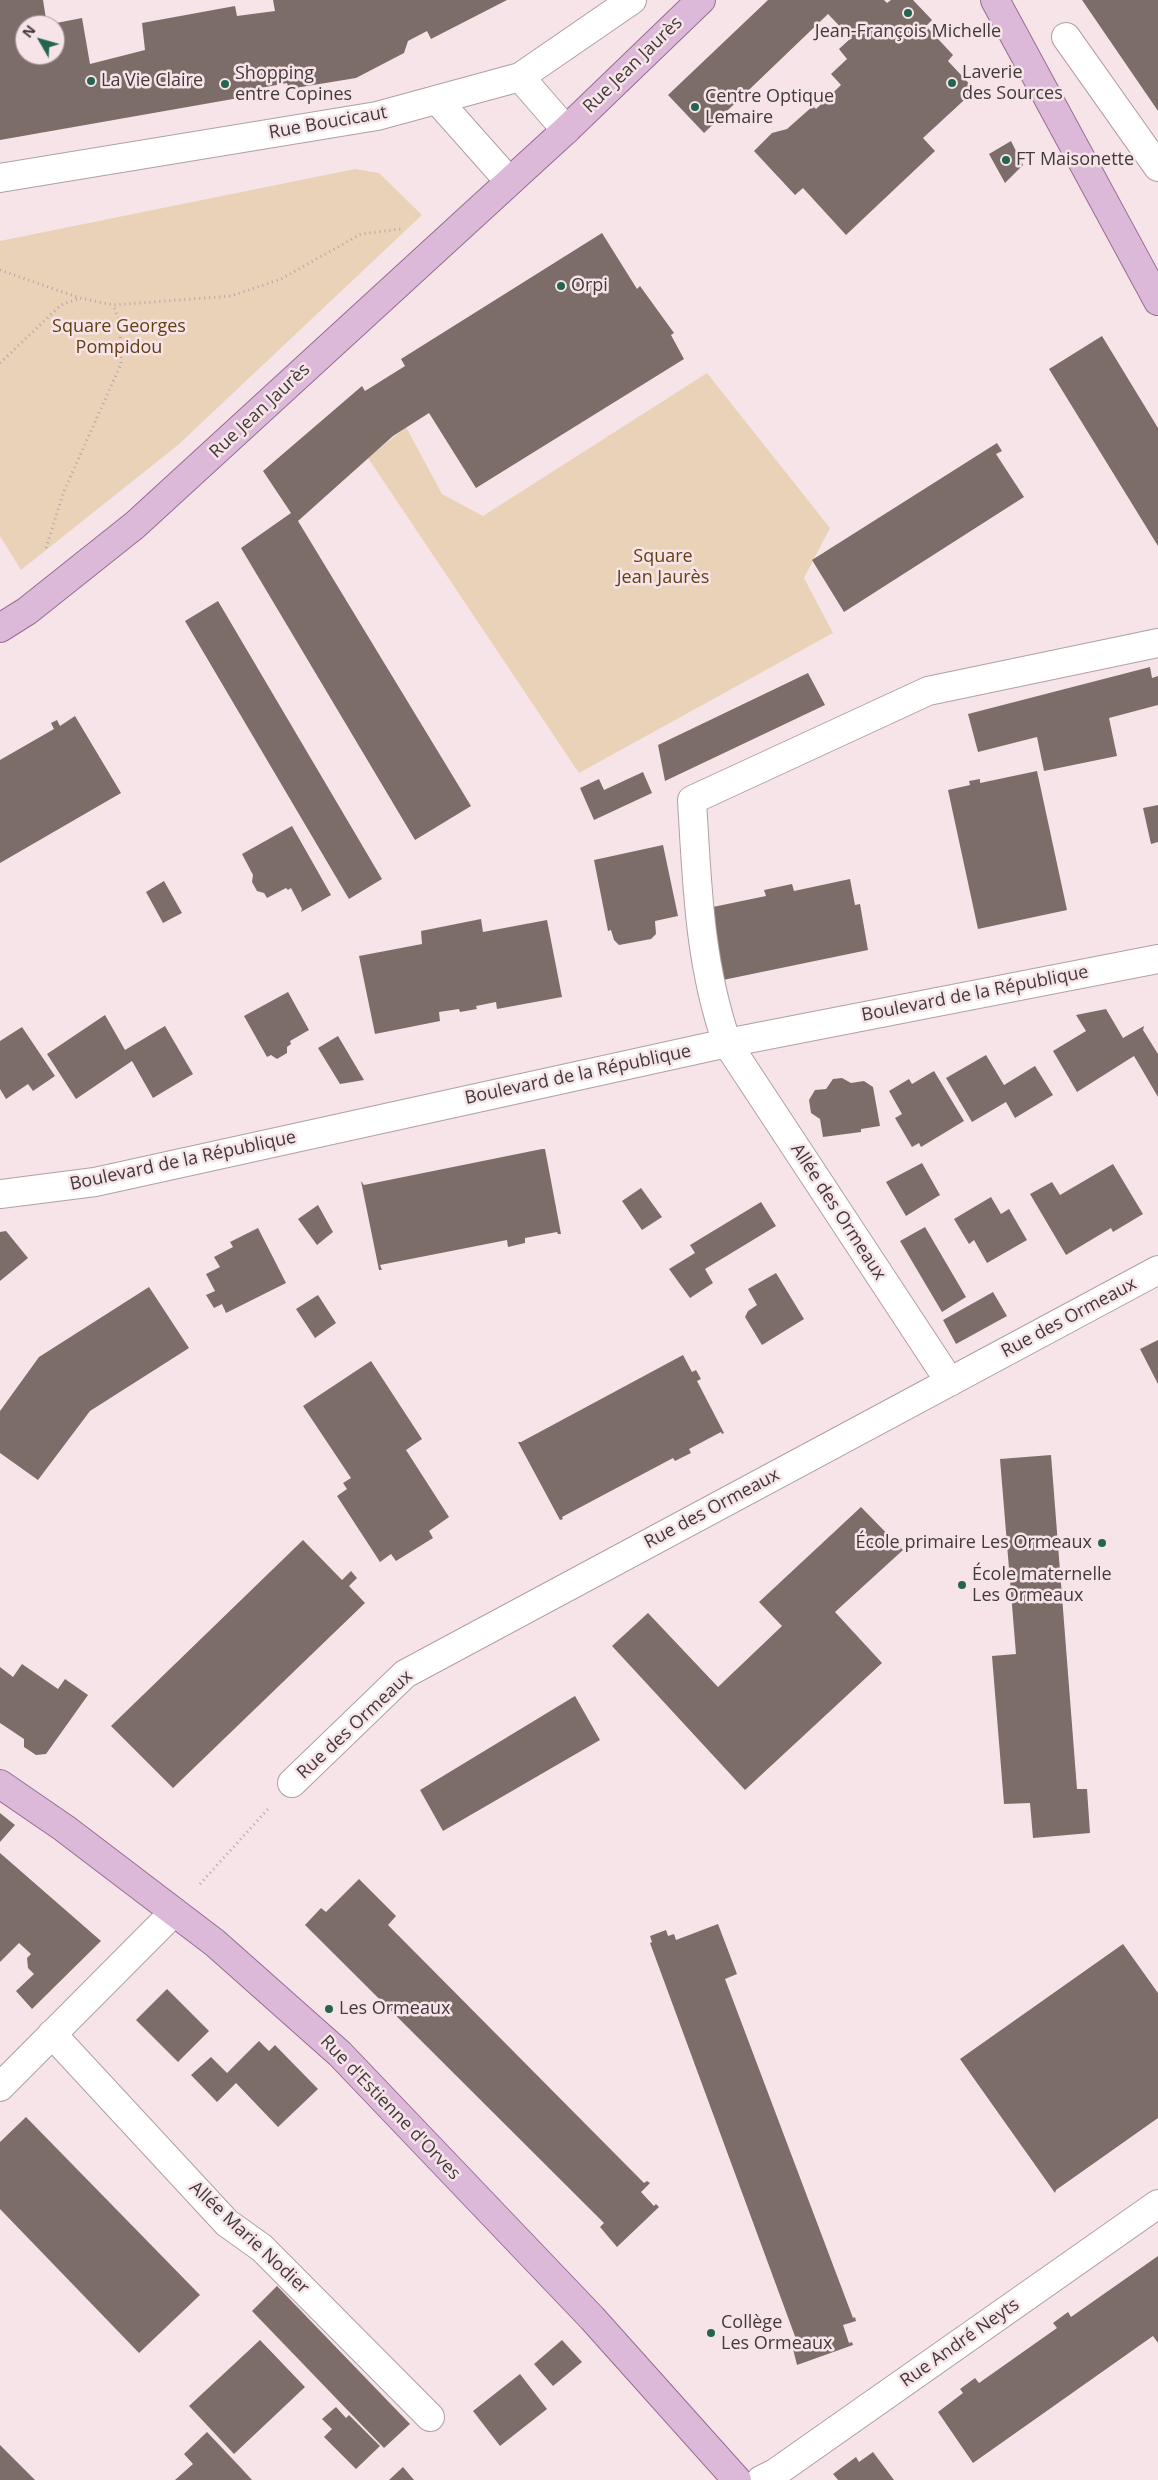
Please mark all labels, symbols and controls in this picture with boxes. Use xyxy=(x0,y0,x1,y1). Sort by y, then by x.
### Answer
marker: Jean-François Michelle xyxy=(902,7,914,19)
street label: Rue Jean Jaurès xyxy=(579,12,687,118)
north arrow xyxy=(15,15,65,65)
text: N xyxy=(18,21,40,41)
place label: Jean-François Michelle xyxy=(815,21,1001,43)
place label: Laverie des Sources xyxy=(962,62,1063,104)
place label: Shopping entre Copines xyxy=(235,63,352,106)
place label: La Vie Claire xyxy=(101,70,203,92)
marker: La Vie Claire xyxy=(85,75,97,87)
marker: Laverie des Sources xyxy=(946,77,958,89)
marker: Shopping entre Copines xyxy=(219,78,231,90)
place label: Centre Optique Lemaire xyxy=(705,86,834,128)
marker: Centre Optique Lemaire xyxy=(689,101,701,113)
street label: Rue Boucicaut xyxy=(267,102,389,144)
place label: FT Maisonette xyxy=(1016,149,1134,171)
marker: FT Maisonette xyxy=(1000,154,1012,166)
place label: Orpi xyxy=(571,275,608,297)
marker: Orpi xyxy=(555,280,567,292)
park label: Square Georges Pompidou xyxy=(52,316,186,358)
street label: Rue Jean Jaurès xyxy=(205,359,315,463)
park label: Square Jean Jaurès xyxy=(617,546,709,588)
street label: Boulevard de la République xyxy=(860,961,1090,1027)
street label: Boulevard de la République xyxy=(463,1040,693,1110)
street label: Boulevard de la République xyxy=(68,1126,298,1196)
street label: Allée des Ormeaux xyxy=(786,1140,890,1284)
street label: Rue des Ormeaux xyxy=(998,1273,1140,1363)
street label: Rue des Ormeaux xyxy=(641,1464,783,1554)
place label: École primaire Les Ormeaux xyxy=(856,1532,1092,1554)
marker: École primaire Les Ormeaux xyxy=(1096,1537,1108,1549)
place label: École maternelle Les Ormeaux xyxy=(972,1564,1112,1606)
marker: École maternelle Les Ormeaux xyxy=(956,1579,968,1591)
street label: Rue des Ormeaux xyxy=(293,1666,417,1784)
place label: Les Ormeaux xyxy=(339,1998,450,2020)
marker: Les Ormeaux xyxy=(323,2003,335,2015)
street label: Rue d'Estienne d'Orves xyxy=(315,2031,465,2185)
street label: Allée Marie Nodier xyxy=(185,2177,313,2299)
street label: Rue André Neyts xyxy=(896,2294,1024,2392)
place label: Collège Les Ormeaux xyxy=(721,2312,832,2354)
marker: Collège Les Ormeaux xyxy=(705,2327,717,2339)

